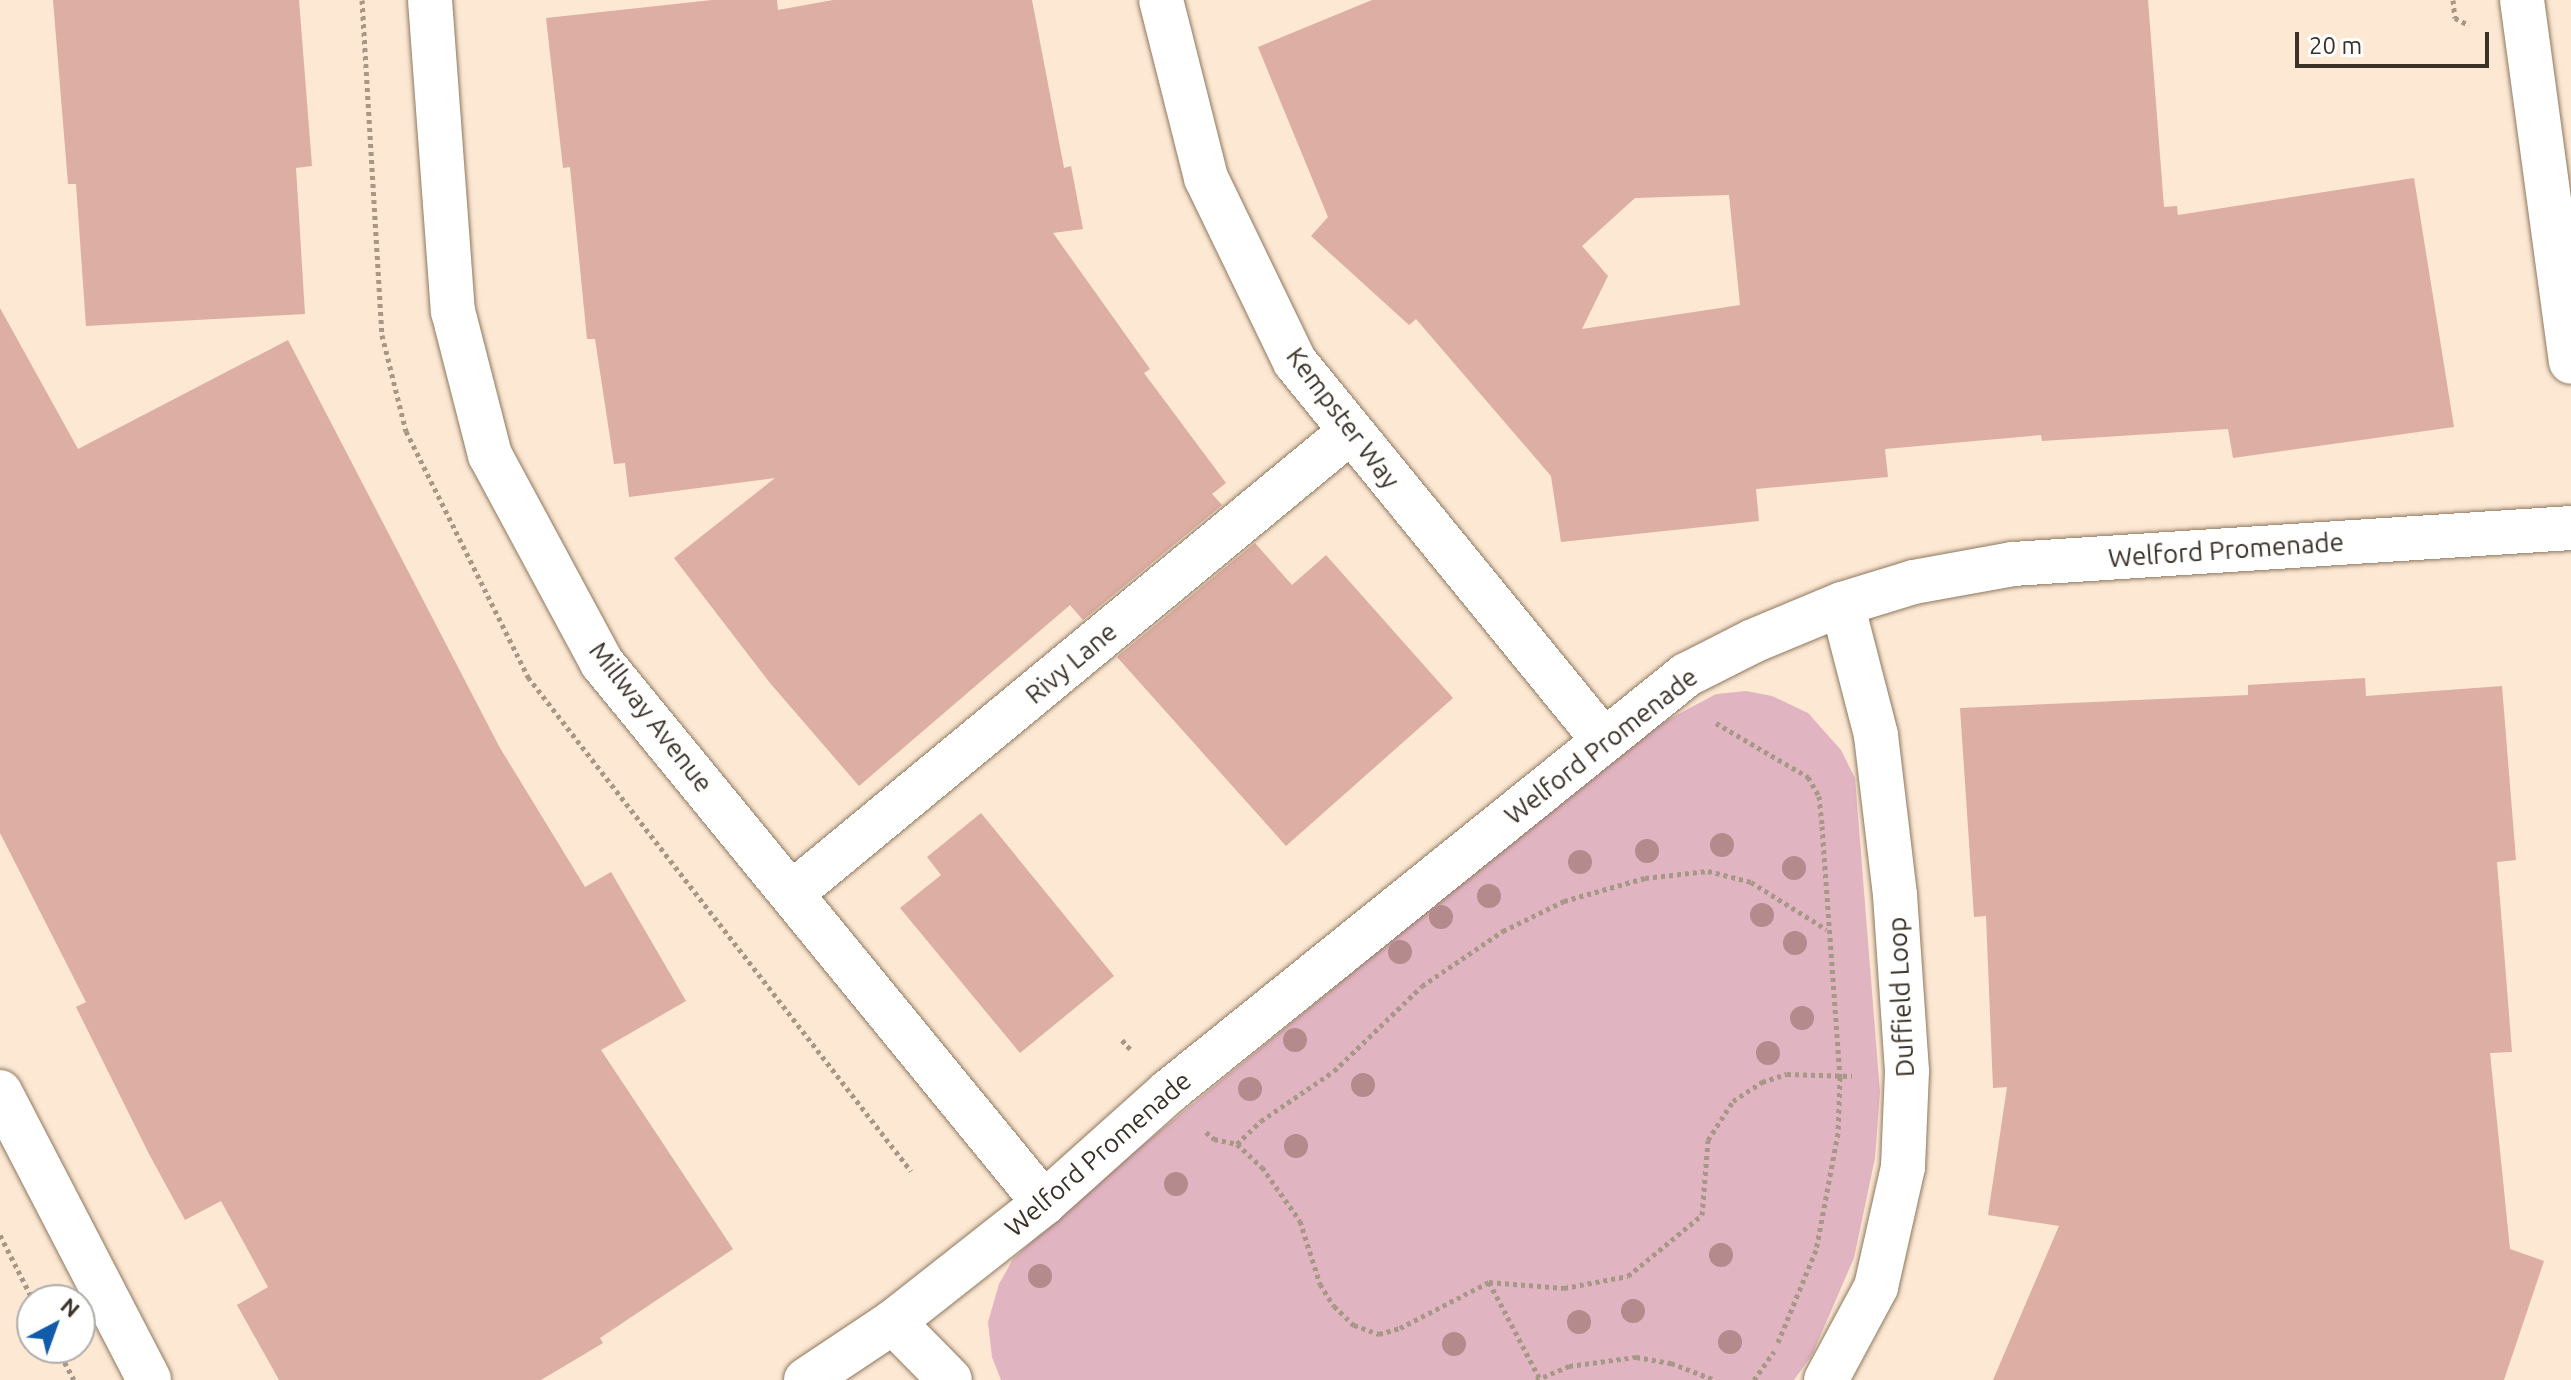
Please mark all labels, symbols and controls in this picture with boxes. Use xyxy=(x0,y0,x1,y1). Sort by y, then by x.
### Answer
scale bar xyxy=(2299,16,2493,66)
text: 20 m xyxy=(2309,32,2362,59)
street label: Kempster Way xyxy=(1280,341,1406,495)
street label: Welford Promenade xyxy=(2107,526,2345,574)
street label: Rivy Lane xyxy=(1019,616,1123,710)
street label: Millway Avenue xyxy=(583,636,719,798)
street label: Welford Promenade xyxy=(1498,661,1704,831)
street label: Duffield Loop xyxy=(1881,916,1921,1078)
street label: Welford Promenade xyxy=(999,1065,1197,1243)
north arrow xyxy=(16,1284,96,1364)
text: N xyxy=(56,1292,85,1322)

